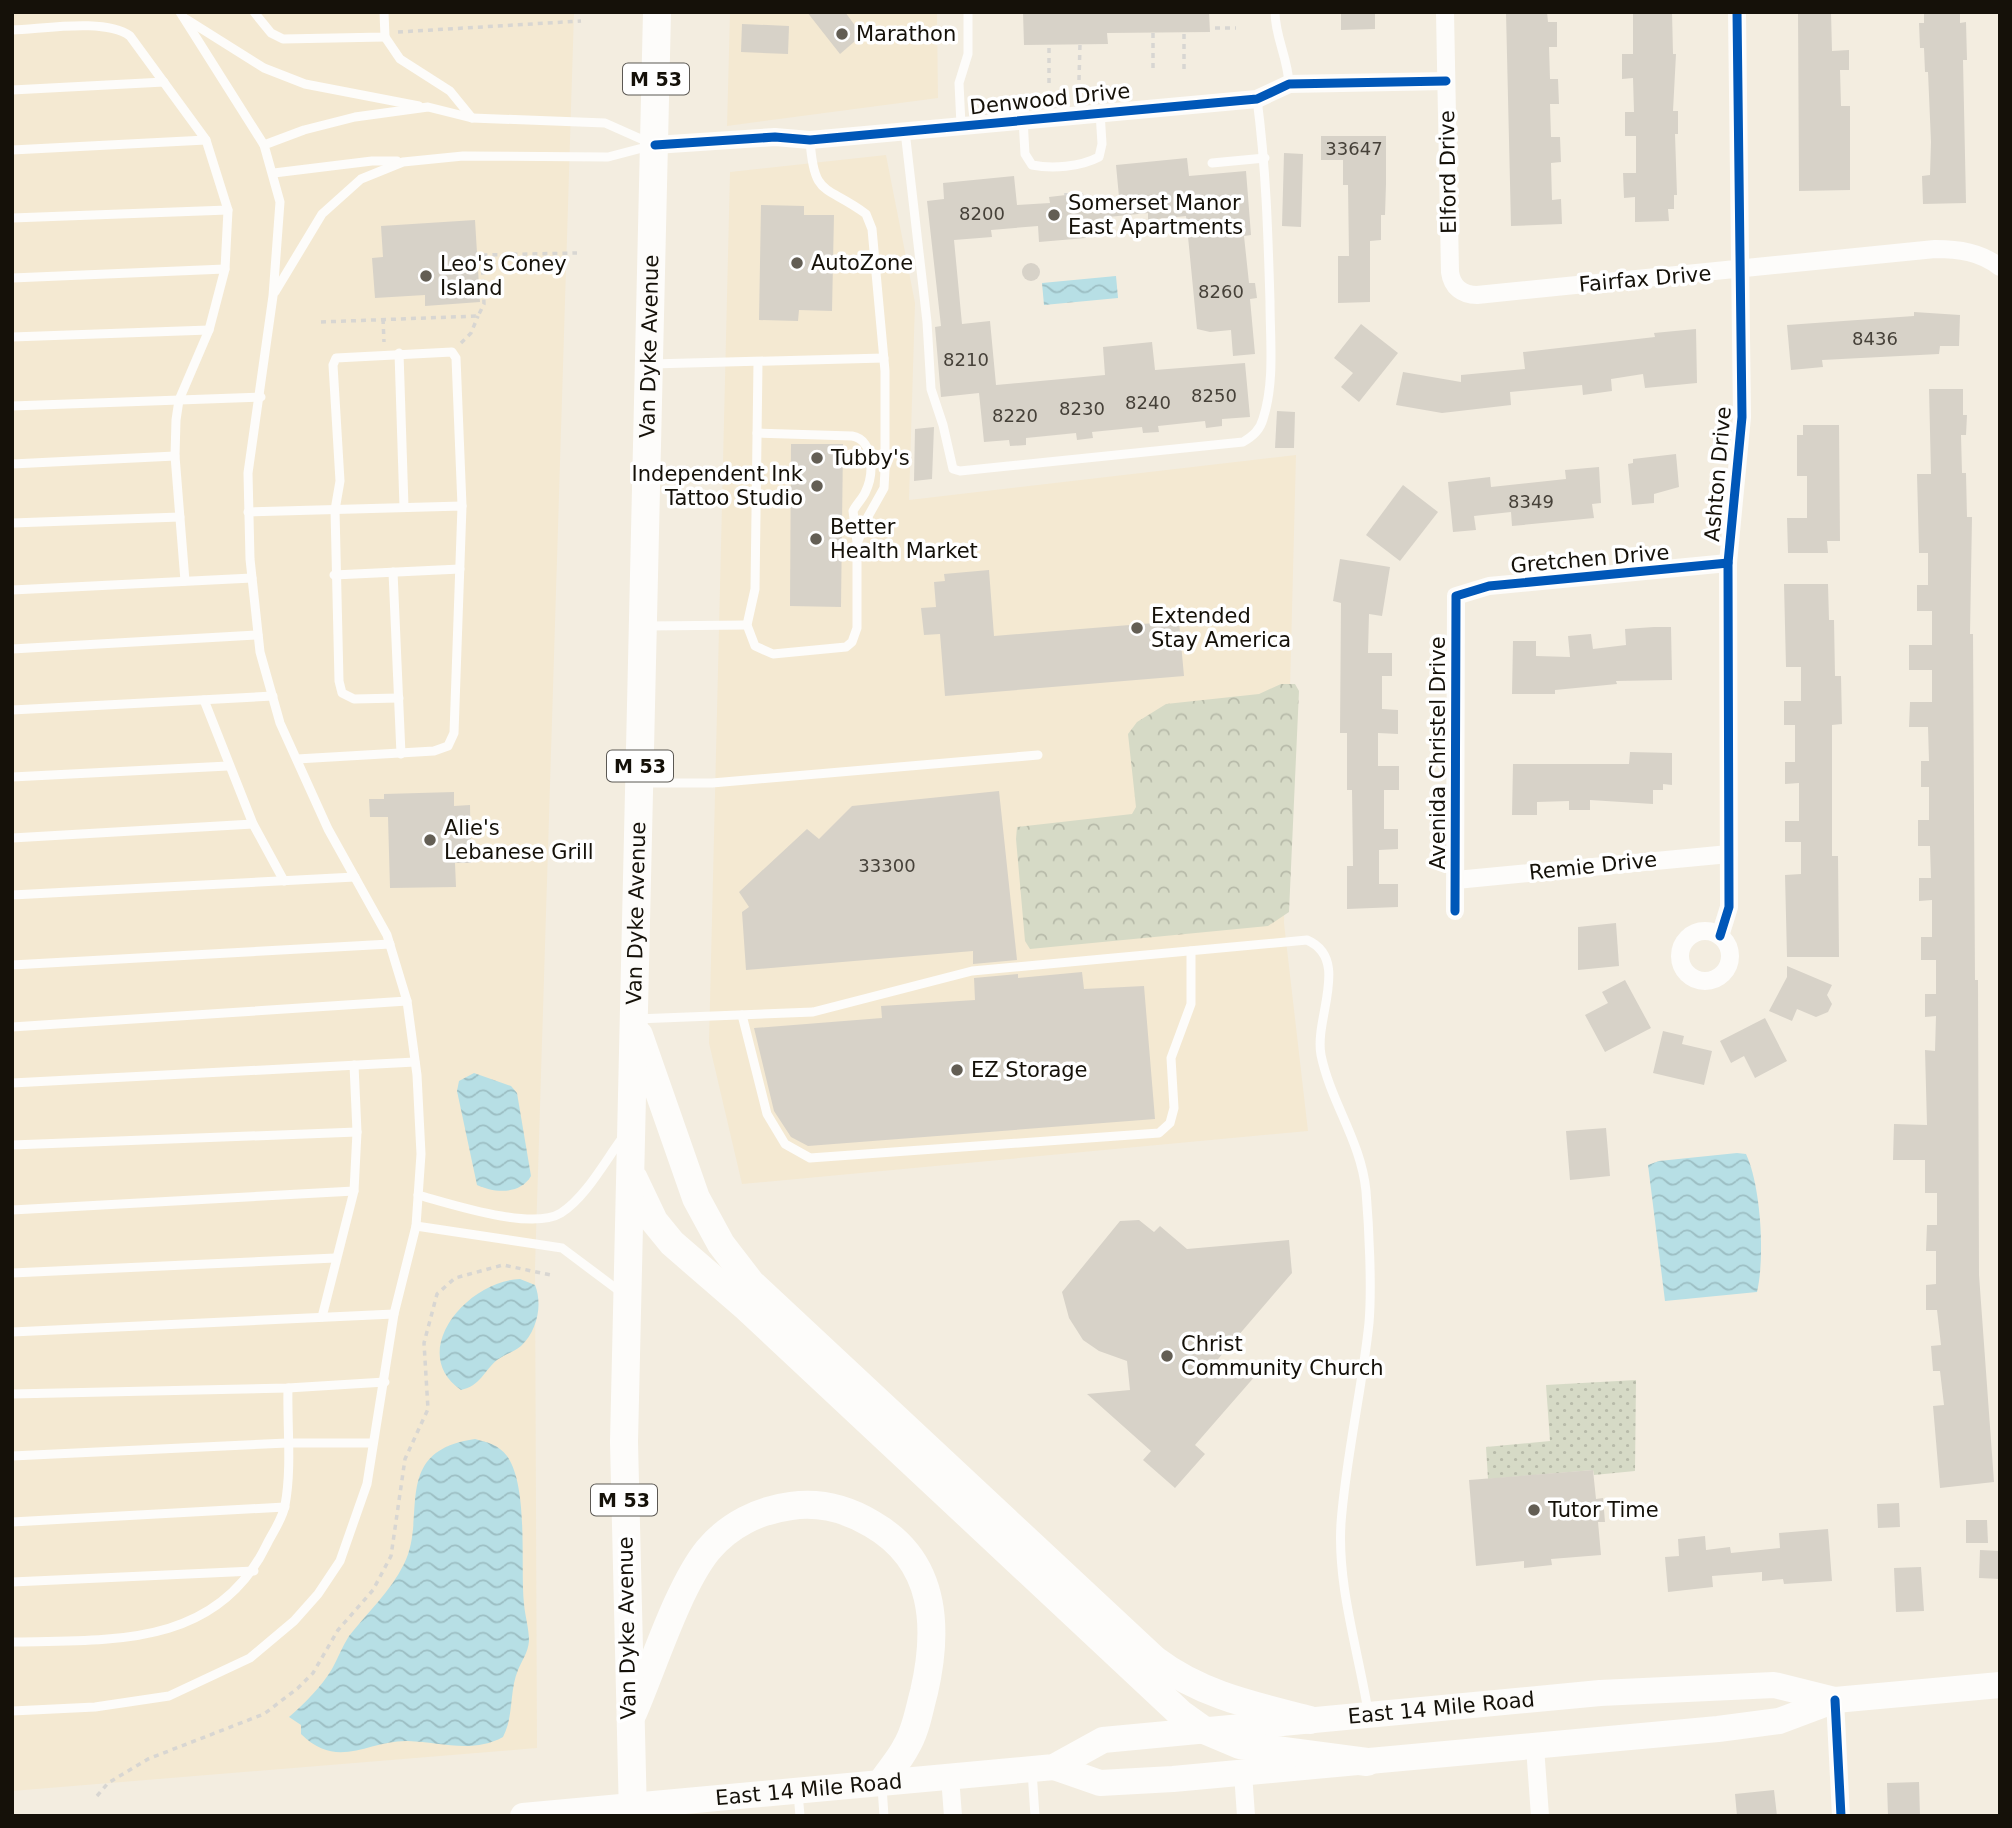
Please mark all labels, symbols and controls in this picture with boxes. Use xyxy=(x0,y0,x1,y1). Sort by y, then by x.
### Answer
place label: Marathon xyxy=(856,22,956,46)
marker: Marathon xyxy=(834,26,850,42)
road number: M 53 xyxy=(623,64,689,94)
street label: Denwood Drive xyxy=(969,79,1131,119)
street label: Elford Drive xyxy=(1435,110,1461,234)
house number: 33647 xyxy=(1325,138,1383,159)
place label: Somerset Manor East Apartments xyxy=(1068,191,1243,239)
house number: 8200 xyxy=(959,203,1005,224)
marker: Somerset Manor East Apartments xyxy=(1046,207,1062,223)
place label: AutoZone xyxy=(811,251,913,275)
place label: Leo's Coney Island xyxy=(440,252,567,300)
street label: Van Dyke Avenue xyxy=(635,254,663,438)
marker: AutoZone xyxy=(789,255,805,271)
street label: Fairfax Drive xyxy=(1578,261,1712,297)
marker: Leo's Coney Island xyxy=(418,268,434,284)
house number: 8260 xyxy=(1198,281,1244,302)
house number: 8436 xyxy=(1852,328,1898,349)
house number: 8210 xyxy=(943,349,989,370)
house number: 8250 xyxy=(1191,385,1237,406)
house number: 8240 xyxy=(1125,392,1171,413)
house number: 8230 xyxy=(1059,398,1105,419)
house number: 8220 xyxy=(992,405,1038,426)
street label: Ashton Drive xyxy=(1700,405,1736,543)
place label: Tubby's xyxy=(830,446,910,470)
marker: Tubby's xyxy=(809,450,825,466)
place label: Independent Ink Tattoo Studio xyxy=(632,462,804,510)
marker: Independent Ink Tattoo Studio xyxy=(809,478,825,494)
house number: 8349 xyxy=(1508,491,1554,512)
place label: Better Health Market xyxy=(830,515,978,563)
marker: Better Health Market xyxy=(808,531,824,547)
street label: Gretchen Drive xyxy=(1510,540,1670,578)
place label: Extended Stay America xyxy=(1151,604,1291,652)
marker: Extended Stay America xyxy=(1129,620,1145,636)
street label: Avenida Christel Drive xyxy=(1426,636,1450,870)
road number: M 53 xyxy=(607,750,673,782)
place label: Alie's Lebanese Grill xyxy=(444,816,594,864)
street label: Van Dyke Avenue xyxy=(622,821,650,1005)
marker: Alie's Lebanese Grill xyxy=(422,832,438,848)
street label: Remie Drive xyxy=(1528,847,1658,885)
house number: 33300 xyxy=(858,855,916,876)
place label: EZ Storage xyxy=(971,1058,1088,1082)
marker: EZ Storage xyxy=(949,1062,965,1078)
place label: Christ Community Church xyxy=(1181,1332,1384,1380)
marker: Christ Community Church xyxy=(1159,1348,1175,1364)
road number: M 53 xyxy=(591,1484,657,1516)
place label: Tutor Time xyxy=(1547,1498,1659,1522)
marker: Tutor Time xyxy=(1526,1502,1542,1518)
street label: Van Dyke Avenue xyxy=(613,1536,641,1720)
street label: East 14 Mile Road xyxy=(1347,1687,1536,1729)
street label: East 14 Mile Road xyxy=(714,1769,903,1810)

